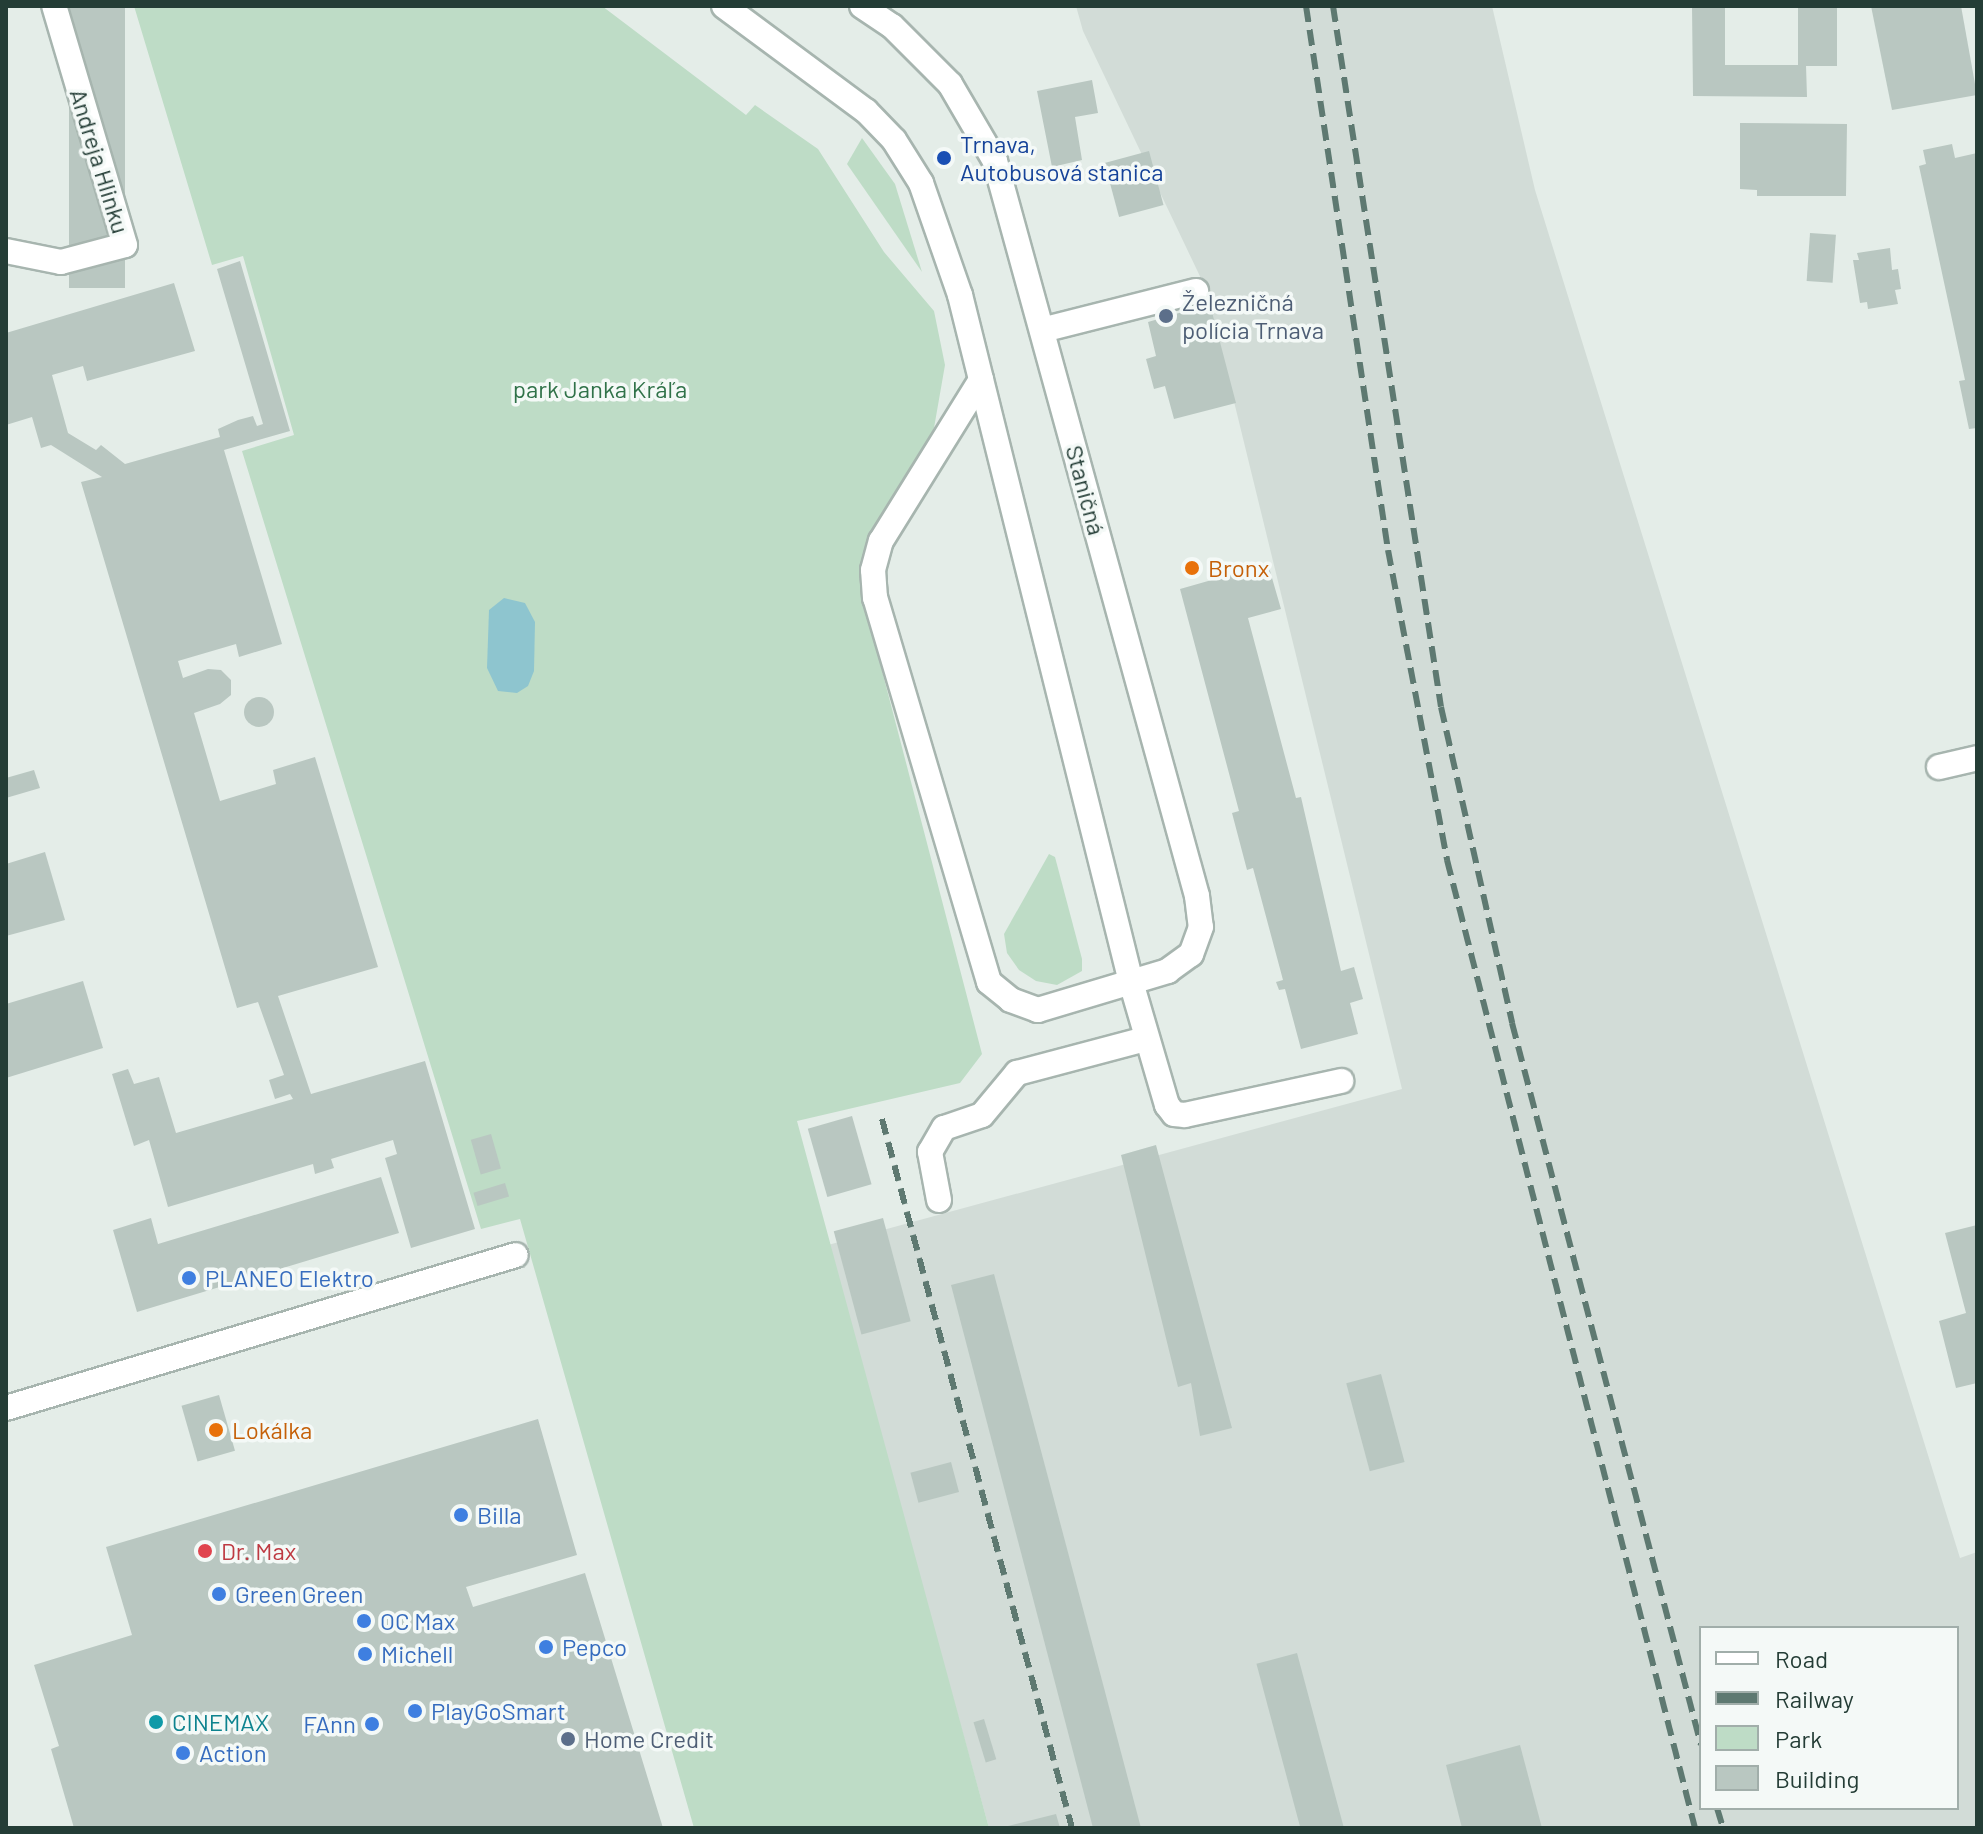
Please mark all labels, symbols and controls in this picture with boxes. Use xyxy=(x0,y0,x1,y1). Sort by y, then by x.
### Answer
street label: Andreja Hlinku xyxy=(64,85,136,237)
place label: Trnava, Autobusová stanica xyxy=(960,130,1163,186)
marker: Trnava, Autobusová stanica xyxy=(935,149,953,167)
place label: Železničná polícia Trnava xyxy=(1182,288,1324,344)
marker: Železničná polícia Trnava xyxy=(1157,307,1175,325)
park label: park Janka Kráľa xyxy=(513,375,687,403)
street label: Staničná xyxy=(1060,442,1112,538)
place label: Bronx xyxy=(1208,554,1269,582)
marker: Bronx xyxy=(1183,559,1201,577)
place label: PLANEO Elektro xyxy=(205,1264,374,1292)
marker: PLANEO Elektro xyxy=(180,1269,198,1287)
place label: Lokálka xyxy=(232,1416,312,1444)
marker: Lokálka xyxy=(207,1421,225,1439)
place label: Billa xyxy=(477,1501,521,1529)
marker: Billa xyxy=(452,1506,470,1524)
place label: Dr. Max xyxy=(221,1537,296,1565)
marker: Dr. Max xyxy=(196,1542,214,1560)
place label: Green Green xyxy=(235,1580,363,1608)
marker: Green Green xyxy=(210,1585,228,1603)
place label: OC Max xyxy=(380,1607,455,1635)
marker: OC Max xyxy=(355,1612,373,1630)
legend xyxy=(1699,1626,1959,1810)
place label: Pepco xyxy=(562,1633,627,1661)
marker: Pepco xyxy=(537,1638,555,1656)
place label: Michell xyxy=(381,1640,453,1668)
text: Road xyxy=(1775,1644,1828,1673)
marker: Michell xyxy=(356,1645,374,1663)
text: Railway xyxy=(1775,1684,1854,1713)
place label: PlayGoSmart xyxy=(431,1697,566,1725)
marker: PlayGoSmart xyxy=(406,1702,424,1720)
place label: CINEMAX xyxy=(172,1708,269,1736)
place label: FAnn xyxy=(303,1710,356,1738)
marker: CINEMAX xyxy=(147,1713,165,1731)
marker: FAnn xyxy=(363,1715,381,1733)
text: Park xyxy=(1775,1724,1822,1753)
place label: Home Credit xyxy=(584,1725,714,1753)
marker: Home Credit xyxy=(559,1730,577,1748)
place label: Action xyxy=(199,1739,267,1767)
marker: Action xyxy=(174,1744,192,1762)
text: Building xyxy=(1775,1764,1859,1793)

